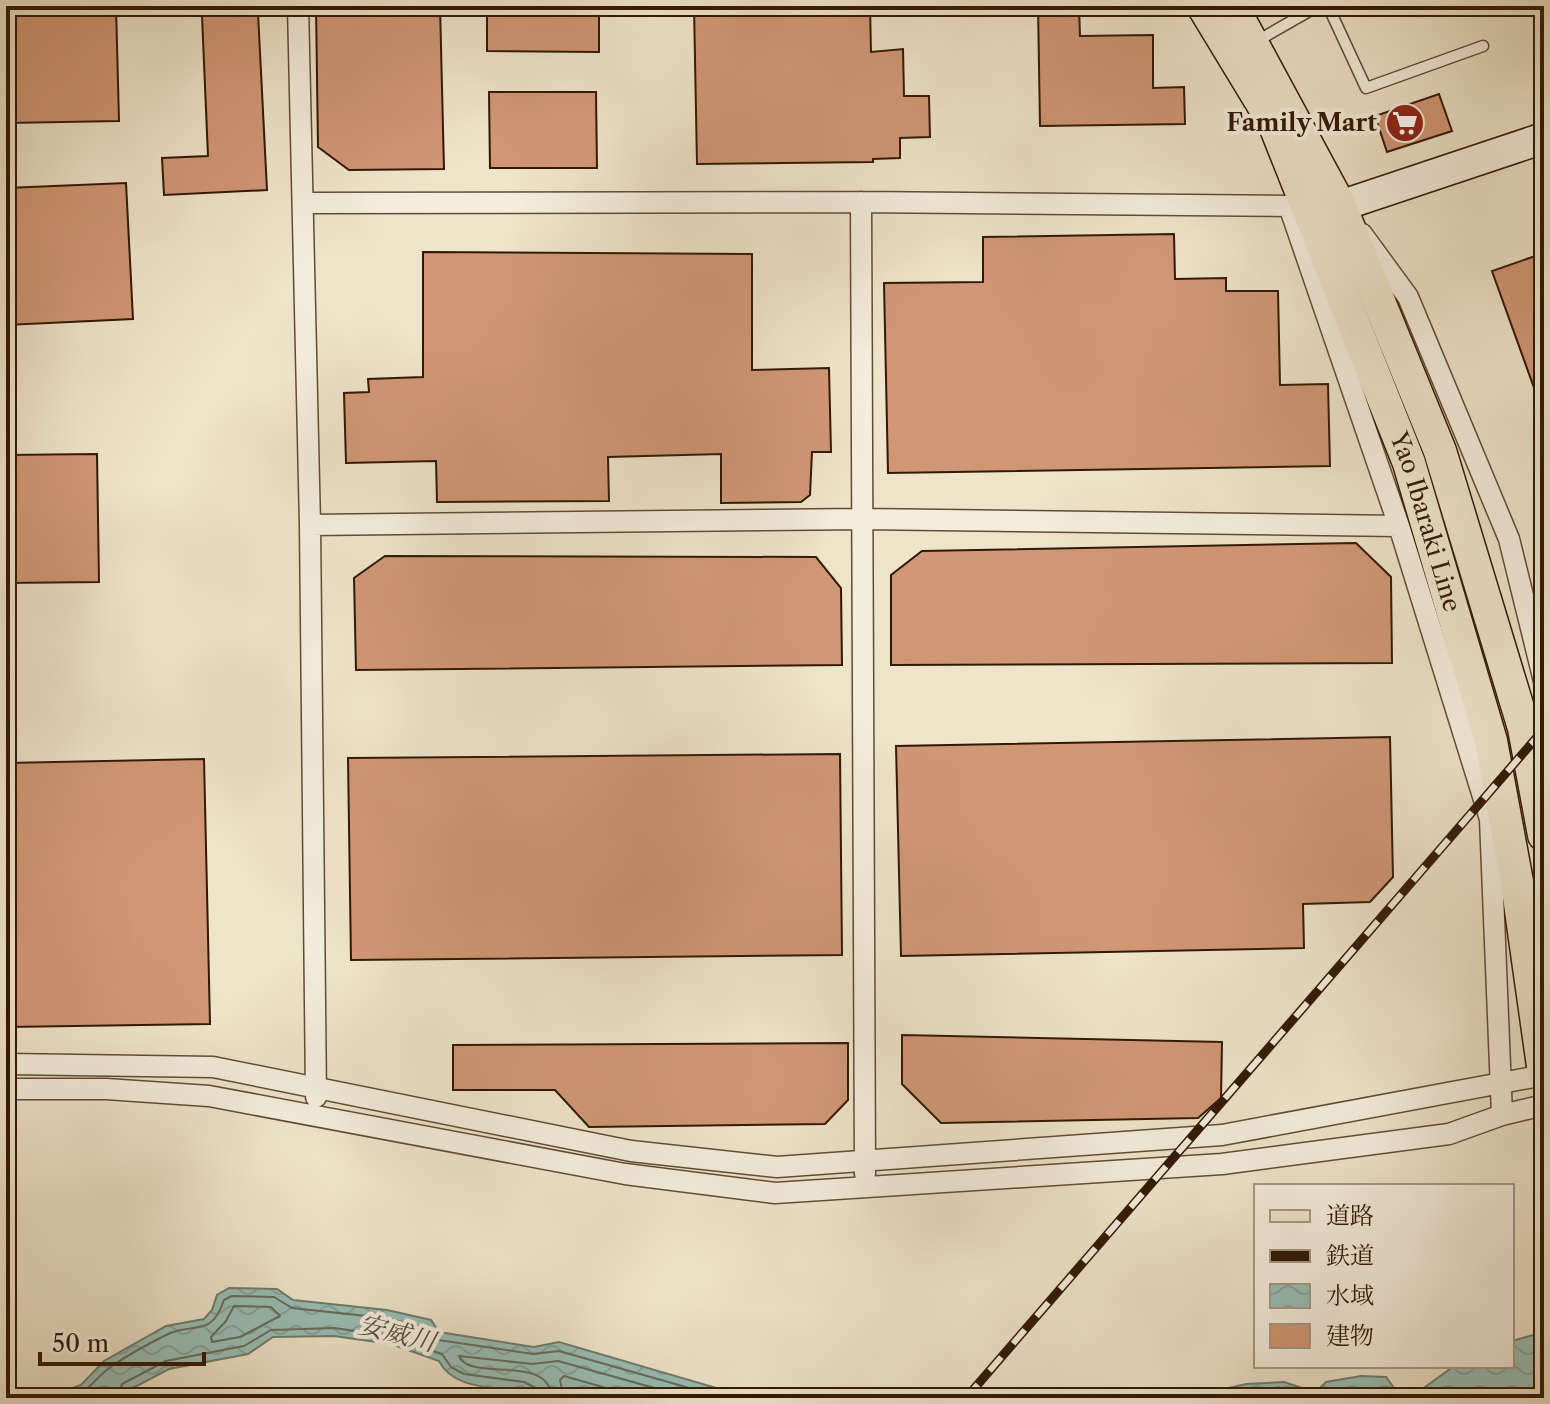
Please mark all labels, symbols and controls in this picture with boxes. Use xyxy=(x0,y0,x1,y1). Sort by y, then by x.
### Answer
supermarket icon: Family Mart xyxy=(1384,102,1426,144)
place label: Family Mart xyxy=(1226,108,1377,137)
street label: Yao Ibaraki Line xyxy=(1384,427,1467,615)
legend xyxy=(1254,1184,1514,1368)
text: 道路 xyxy=(1326,1201,1374,1230)
text: 鉄道 xyxy=(1326,1241,1374,1270)
text: 水域 xyxy=(1326,1281,1374,1310)
water label: 安威川 xyxy=(355,1308,442,1359)
scale bar xyxy=(40,1316,204,1366)
text: 建物 xyxy=(1326,1321,1374,1350)
text: 50 m xyxy=(52,1329,109,1358)

